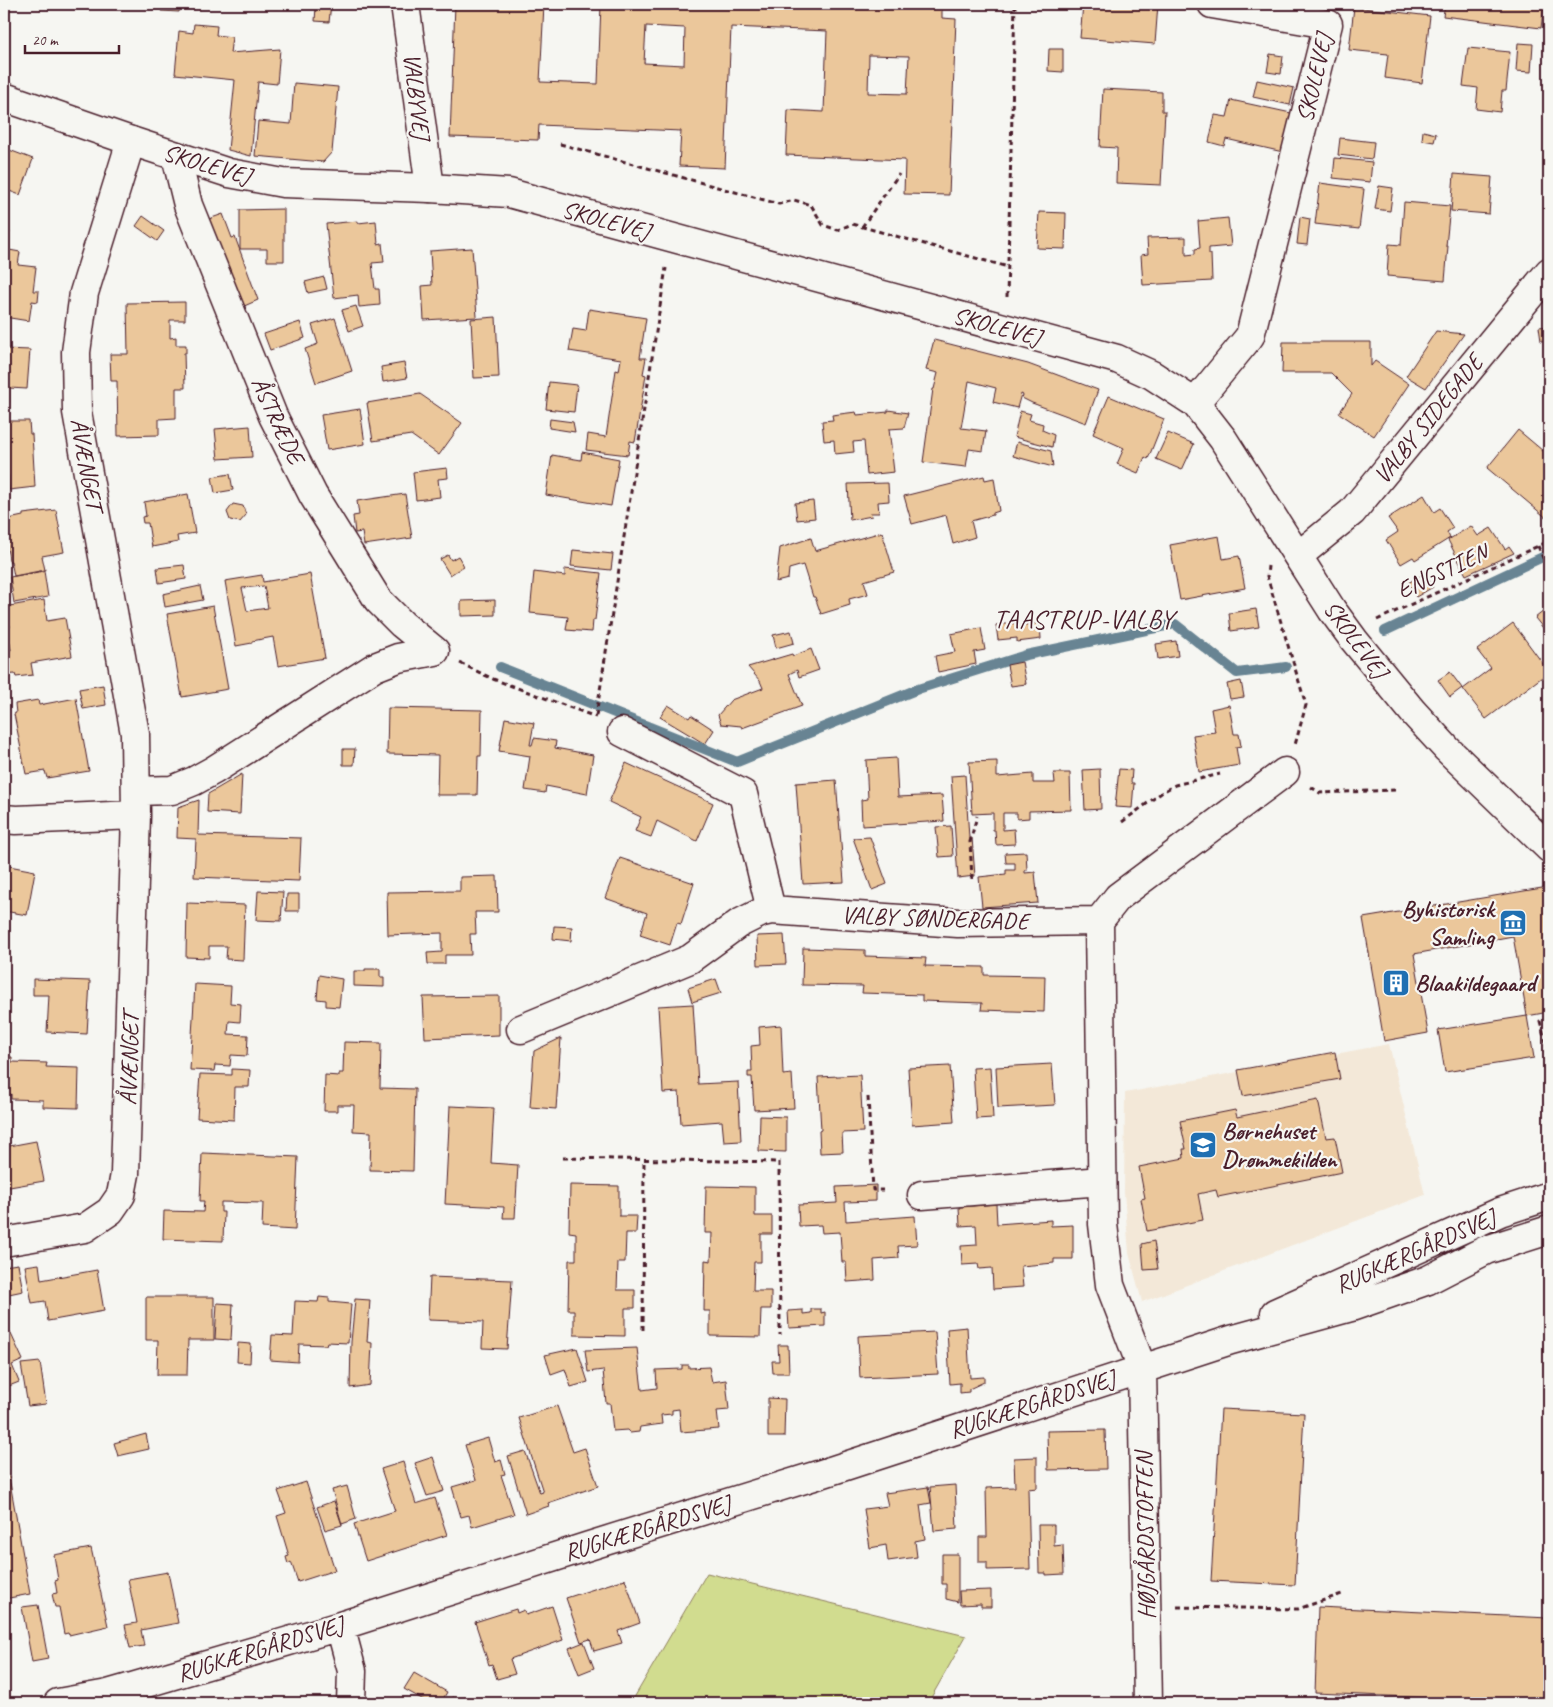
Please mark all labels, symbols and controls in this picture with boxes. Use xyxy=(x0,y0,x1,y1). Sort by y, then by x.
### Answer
scale bar xyxy=(25,22,119,54)
street label: SKOLEVEJ xyxy=(1289,28,1339,125)
text: 20 m xyxy=(32,31,59,50)
street label: VALBYVEJ xyxy=(397,51,438,145)
street label: SKOLEVEJ xyxy=(160,137,258,192)
street label: SKOLEVEJ xyxy=(559,194,657,247)
street label: SKOLEVEJ xyxy=(950,300,1048,353)
street label: VALBY SIDEGADE xyxy=(1367,346,1491,490)
street label: ÅSTRÆDE xyxy=(245,372,312,471)
street label: ÅVÆNGET xyxy=(64,416,111,518)
street label: ENGSTIEN xyxy=(1392,535,1495,605)
street label: SKOLEVEJ xyxy=(1317,594,1397,687)
district label: TAASTRUP-VALBY xyxy=(994,603,1178,636)
place label: Byhistorisk Samling xyxy=(1402,894,1496,952)
street label: VALBY SØNDERGADE xyxy=(841,900,1032,936)
museum icon: Byhistorisk Samling xyxy=(1498,908,1528,938)
building icon: Blaakildegaard xyxy=(1381,968,1411,998)
place label: Blaakildegaard xyxy=(1415,968,1539,998)
street label: ÅVÆNGET xyxy=(112,1006,146,1106)
place label: Børnehuset Drømmekilden xyxy=(1222,1116,1338,1174)
school or university icon: Børnehuset Drømmekilden xyxy=(1188,1130,1218,1160)
street label: RUGKÆRGÅRDSVEJ xyxy=(1330,1201,1503,1300)
street label: RUGKÆRGÅRDSVEJ xyxy=(945,1362,1122,1445)
street label: HØJGÅRDSTOFTEN xyxy=(1128,1449,1161,1620)
street label: RUGKÆRGÅRDSVEJ xyxy=(560,1487,737,1568)
street label: RUGKÆRGÅRDSVEJ xyxy=(173,1608,350,1689)

